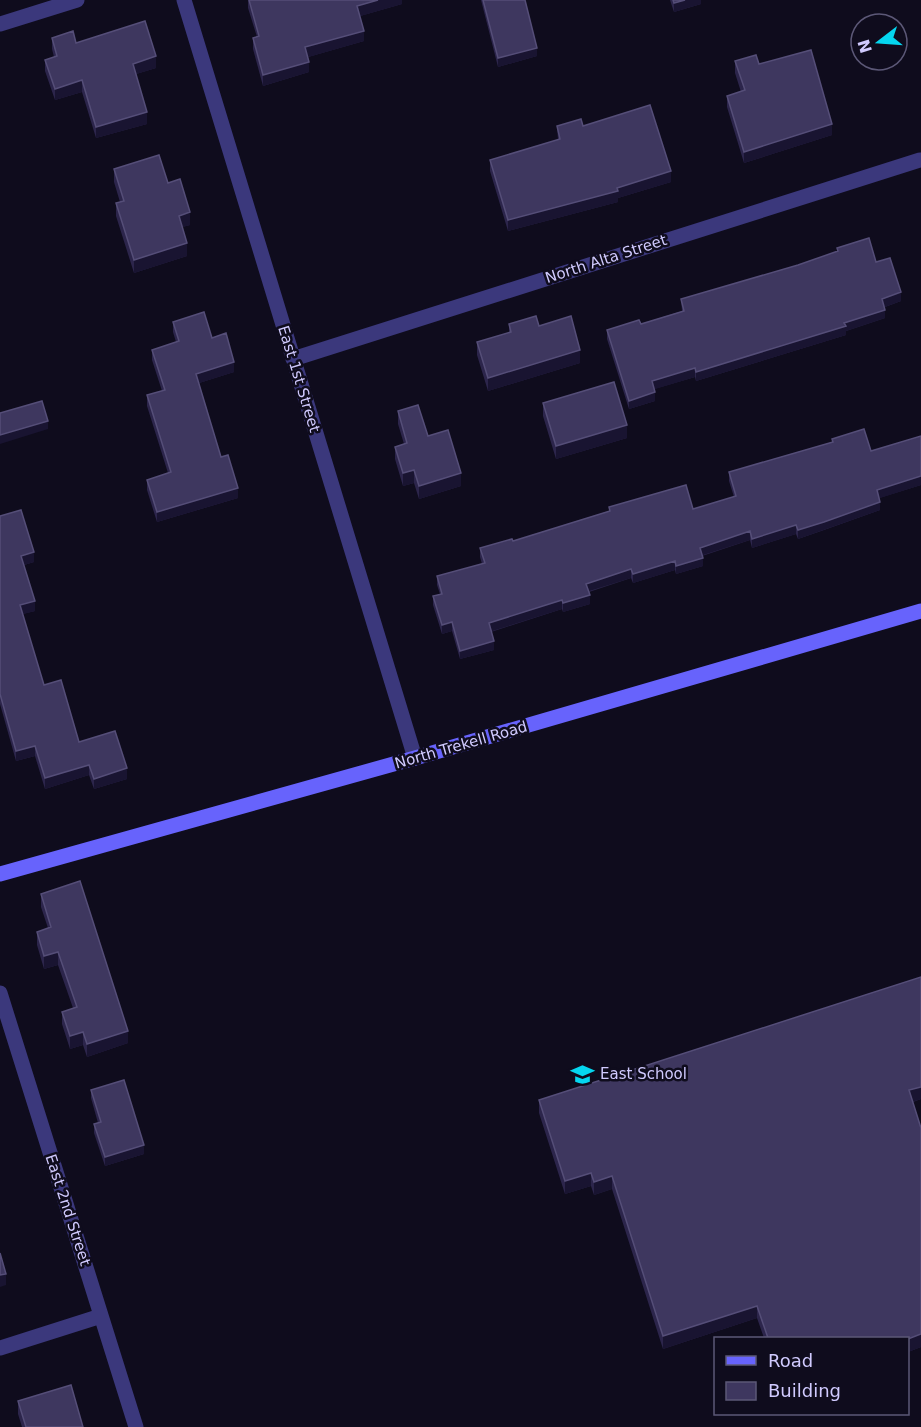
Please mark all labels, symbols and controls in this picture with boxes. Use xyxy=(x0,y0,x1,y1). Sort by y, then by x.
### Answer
north arrow xyxy=(849,12,909,72)
text: N xyxy=(854,37,876,55)
street label: North Alta Street xyxy=(543,231,669,287)
street label: East 1st Street xyxy=(274,323,324,435)
street label: North Trekell Road xyxy=(393,717,529,773)
school or university icon: East School xyxy=(569,1061,595,1087)
place label: East School xyxy=(600,1065,687,1083)
street label: East 2nd Street xyxy=(42,1152,95,1268)
legend xyxy=(714,1337,909,1415)
text: Road xyxy=(768,1350,813,1371)
text: Building xyxy=(768,1380,841,1401)

